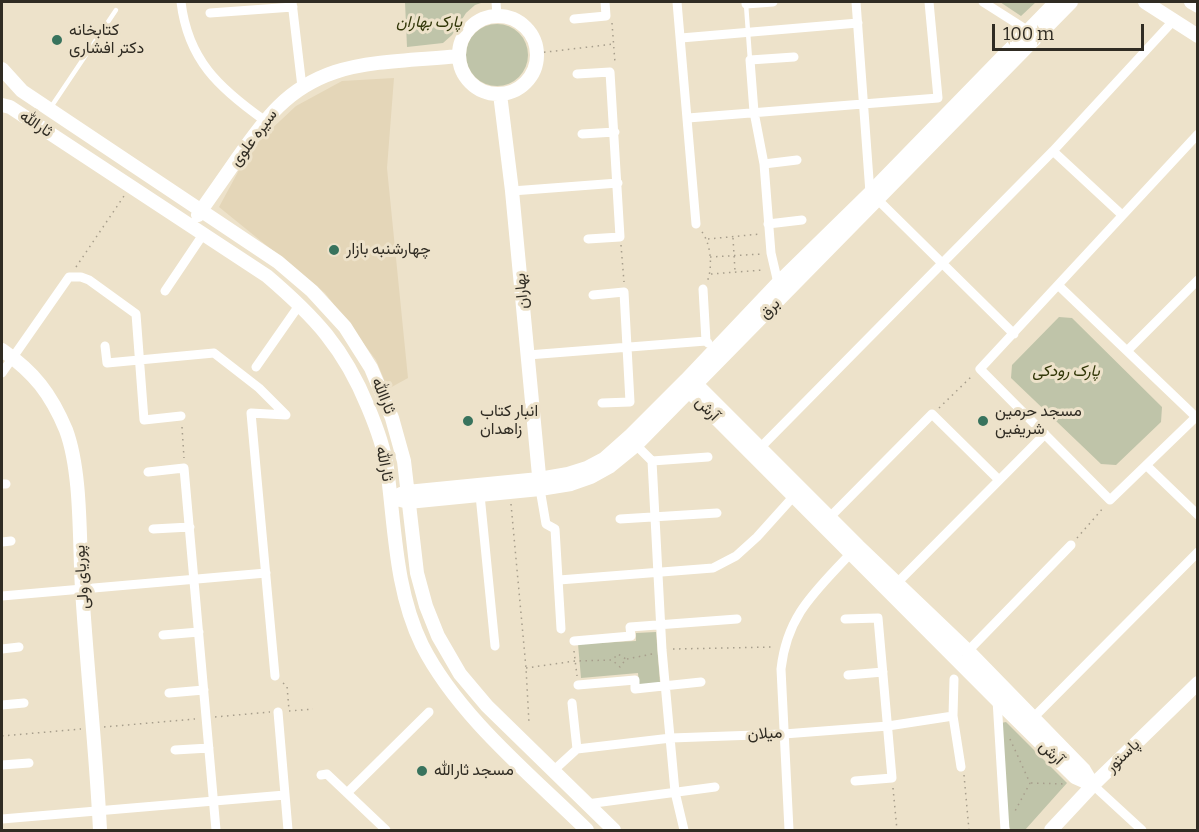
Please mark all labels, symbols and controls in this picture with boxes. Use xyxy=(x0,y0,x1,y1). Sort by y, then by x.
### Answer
scale bar xyxy=(995,12,1146,50)
park label: پارک بهاران xyxy=(396,13,462,33)
place label: کتابخانه دکتر افشاری xyxy=(69,21,144,59)
text: 100 m xyxy=(1003,23,1054,45)
marker: کتابخانه دکتر افشاری xyxy=(50,33,64,47)
street label: ثارالله xyxy=(16,106,56,142)
street label: سیره علوی xyxy=(226,106,282,170)
place label: چهارشنبه بازار xyxy=(346,240,431,260)
marker: چهارشنبه بازار xyxy=(327,243,341,257)
street label: بهاران xyxy=(511,272,533,310)
street label: برق xyxy=(756,295,784,323)
park label: پارک رودکی xyxy=(1032,362,1100,382)
street label: ثاراالله xyxy=(367,375,399,417)
street label: آرش xyxy=(691,393,723,425)
place label: انبار کتاب زاهدان xyxy=(480,402,538,440)
place label: مسجد حرمین شریفین xyxy=(995,402,1082,440)
marker: انبار کتاب زاهدان xyxy=(461,414,475,428)
marker: مسجد حرمین شریفین xyxy=(976,414,990,428)
street label: ثارالله xyxy=(371,445,397,483)
street label: پوریای ولی xyxy=(70,544,94,610)
street label: میلان xyxy=(747,724,783,744)
street label: پاستور xyxy=(1102,735,1144,777)
street label: آرش xyxy=(1035,737,1067,769)
place label: مسجد ثارالله xyxy=(434,761,514,781)
marker: مسجد ثارالله xyxy=(415,764,429,778)

